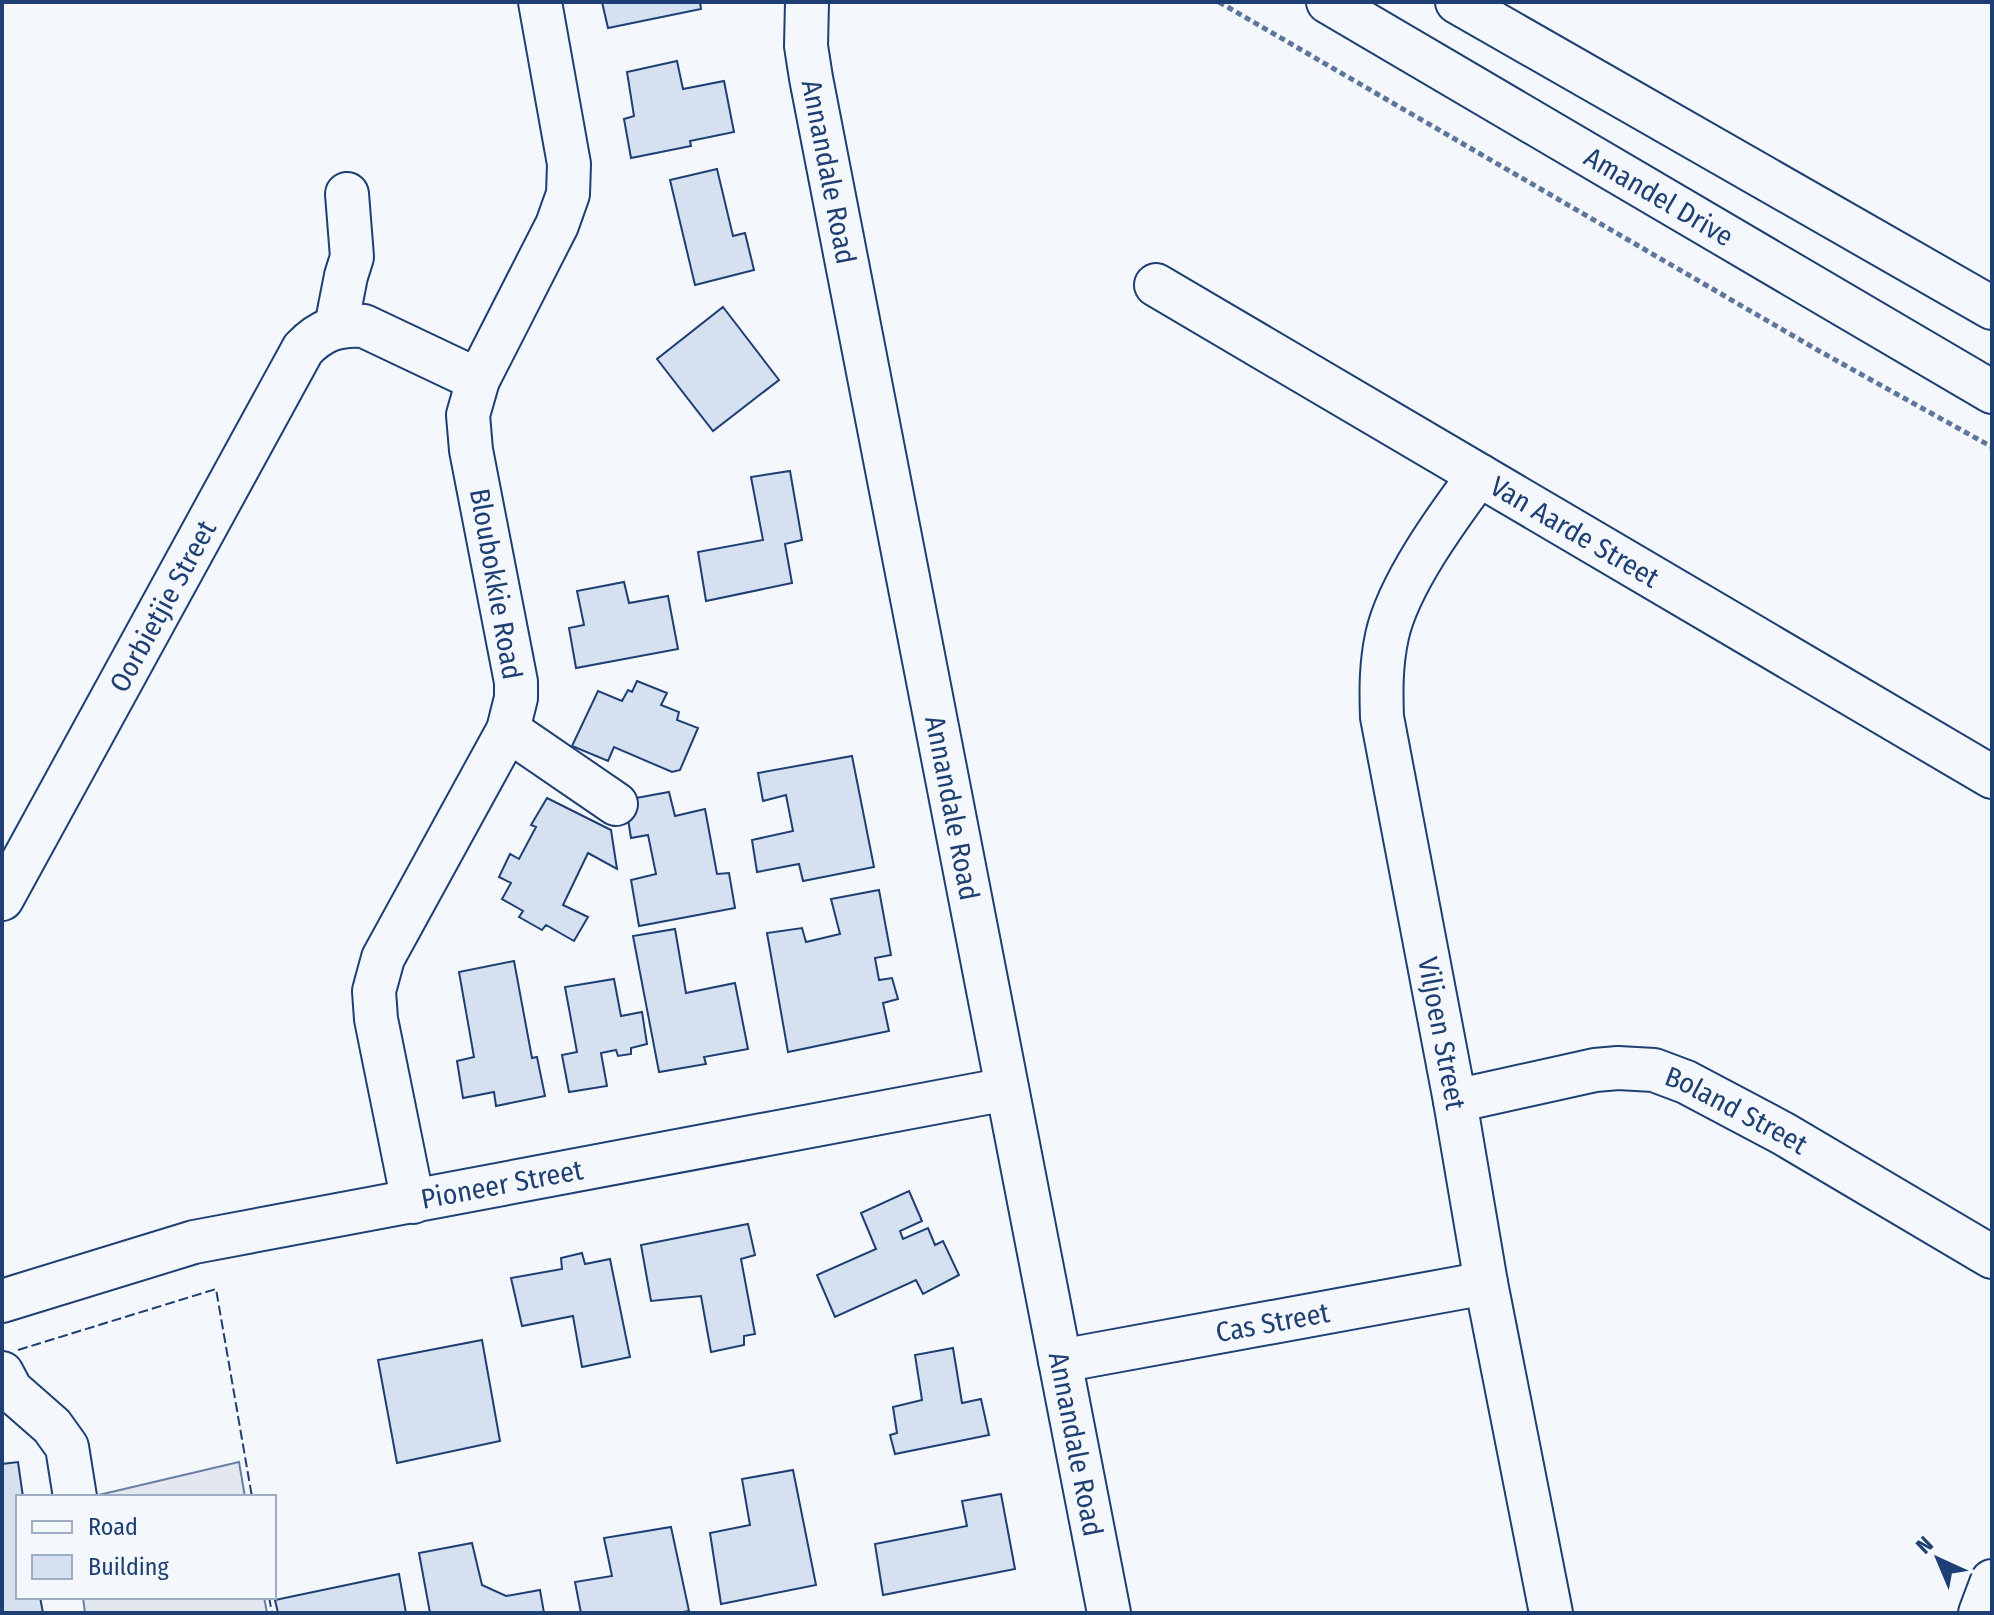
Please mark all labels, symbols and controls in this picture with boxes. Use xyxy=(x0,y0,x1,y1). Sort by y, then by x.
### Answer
street label: Annandale Road xyxy=(795,77,863,267)
street label: Amandel Drive xyxy=(1579,140,1739,253)
street label: Van Aarde Street xyxy=(1485,469,1666,594)
street label: Bloubokkie Road xyxy=(463,486,529,682)
street label: Oorbietjie Street xyxy=(102,514,223,697)
street label: Annandale Road xyxy=(919,713,987,903)
street label: Viljoen Street xyxy=(1411,954,1473,1113)
street label: Boland Street xyxy=(1661,1059,1814,1161)
street label: Pioneer Street xyxy=(418,1153,586,1215)
street label: Cas Street xyxy=(1213,1295,1333,1349)
street label: Annandale Road xyxy=(1042,1349,1110,1539)
legend xyxy=(16,1495,276,1599)
text: Road xyxy=(88,1513,138,1541)
north arrow xyxy=(1898,1519,1978,1599)
text: N xyxy=(1910,1531,1939,1559)
text: Building xyxy=(88,1553,170,1581)

